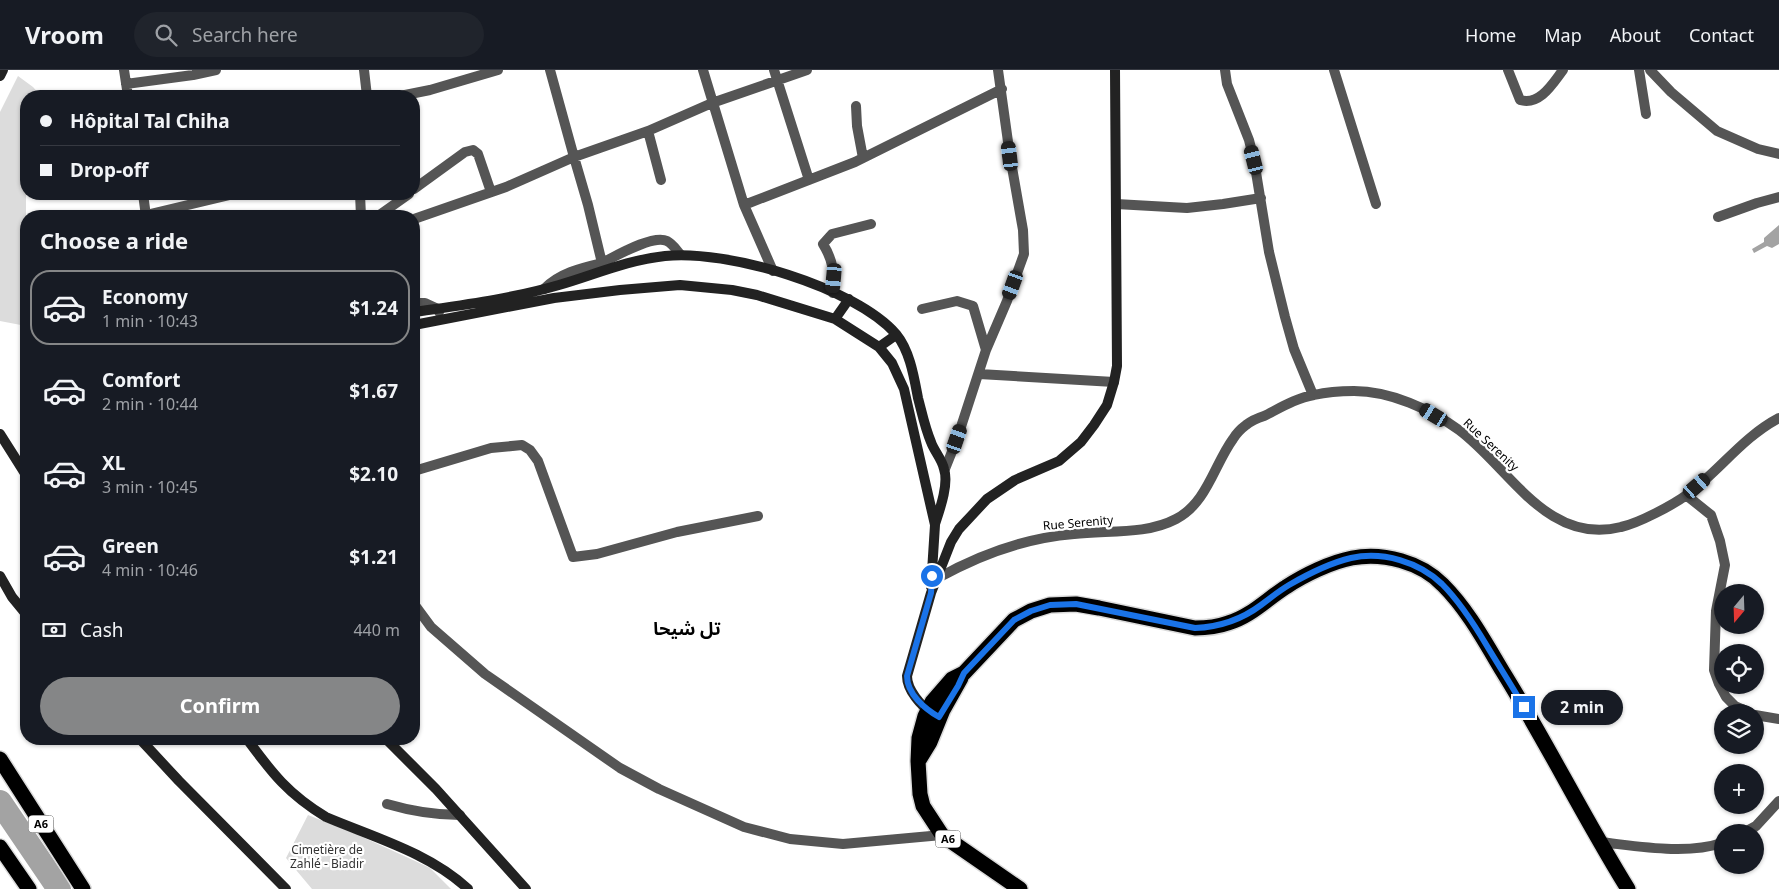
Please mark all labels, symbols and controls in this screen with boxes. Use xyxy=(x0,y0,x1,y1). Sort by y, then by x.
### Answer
search box xyxy=(134,12,484,57)
text: Vroom xyxy=(25,18,104,51)
icon: search xyxy=(152,21,180,49)
text: Search here xyxy=(192,22,298,48)
text: Home xyxy=(1465,23,1516,47)
text: Map xyxy=(1544,23,1582,47)
text: About xyxy=(1610,23,1661,47)
text: Contact xyxy=(1689,23,1754,47)
text: Hôpital Tal Chiha xyxy=(70,108,230,134)
car xyxy=(1000,140,1019,172)
car xyxy=(1243,144,1264,176)
text: Drop-off xyxy=(70,157,149,183)
text: Choose a ride xyxy=(40,225,188,255)
car xyxy=(825,262,842,294)
car xyxy=(1000,268,1025,302)
text: Economy xyxy=(102,284,188,310)
icon: car xyxy=(42,285,87,330)
text: $1.24 xyxy=(349,295,398,321)
text: 1 min · 10:43 xyxy=(102,310,198,332)
text: Comfort xyxy=(102,367,181,393)
icon: car xyxy=(42,368,87,413)
text: $1.67 xyxy=(349,378,398,404)
text: 2 min · 10:44 xyxy=(102,393,198,415)
car xyxy=(1417,401,1450,429)
street label: Rue Serenity xyxy=(1460,414,1524,476)
car xyxy=(945,422,968,456)
text: XL xyxy=(102,450,125,476)
icon: car xyxy=(42,451,87,496)
text: $2.10 xyxy=(349,461,398,487)
car xyxy=(1680,470,1713,502)
text: 3 min · 10:45 xyxy=(102,476,198,498)
street label: Rue Serenity xyxy=(1042,511,1115,534)
text: Green xyxy=(102,533,159,559)
icon: car xyxy=(42,534,87,579)
text: $1.21 xyxy=(349,544,398,570)
text: 4 min · 10:46 xyxy=(102,559,198,581)
route start xyxy=(921,565,943,587)
north arrow xyxy=(1714,584,1764,634)
map controls xyxy=(1714,584,1764,874)
icon: cash xyxy=(40,616,68,644)
district label: تل شيحا xyxy=(653,616,721,640)
text: Cash xyxy=(80,617,124,643)
text: 440 m xyxy=(353,619,400,641)
button: locate xyxy=(1714,644,1764,694)
button: Confirm xyxy=(40,677,400,735)
callout: 2 min xyxy=(1542,690,1624,724)
route end xyxy=(1513,696,1535,718)
text: 2 min xyxy=(1560,696,1604,718)
button: layers xyxy=(1714,704,1764,754)
button: + xyxy=(1714,764,1764,814)
road number: A6 xyxy=(28,816,54,832)
button: − xyxy=(1714,824,1764,874)
road number: A6 xyxy=(936,831,960,848)
park label: Cimetière de Zahlé - Biadir xyxy=(290,841,364,872)

